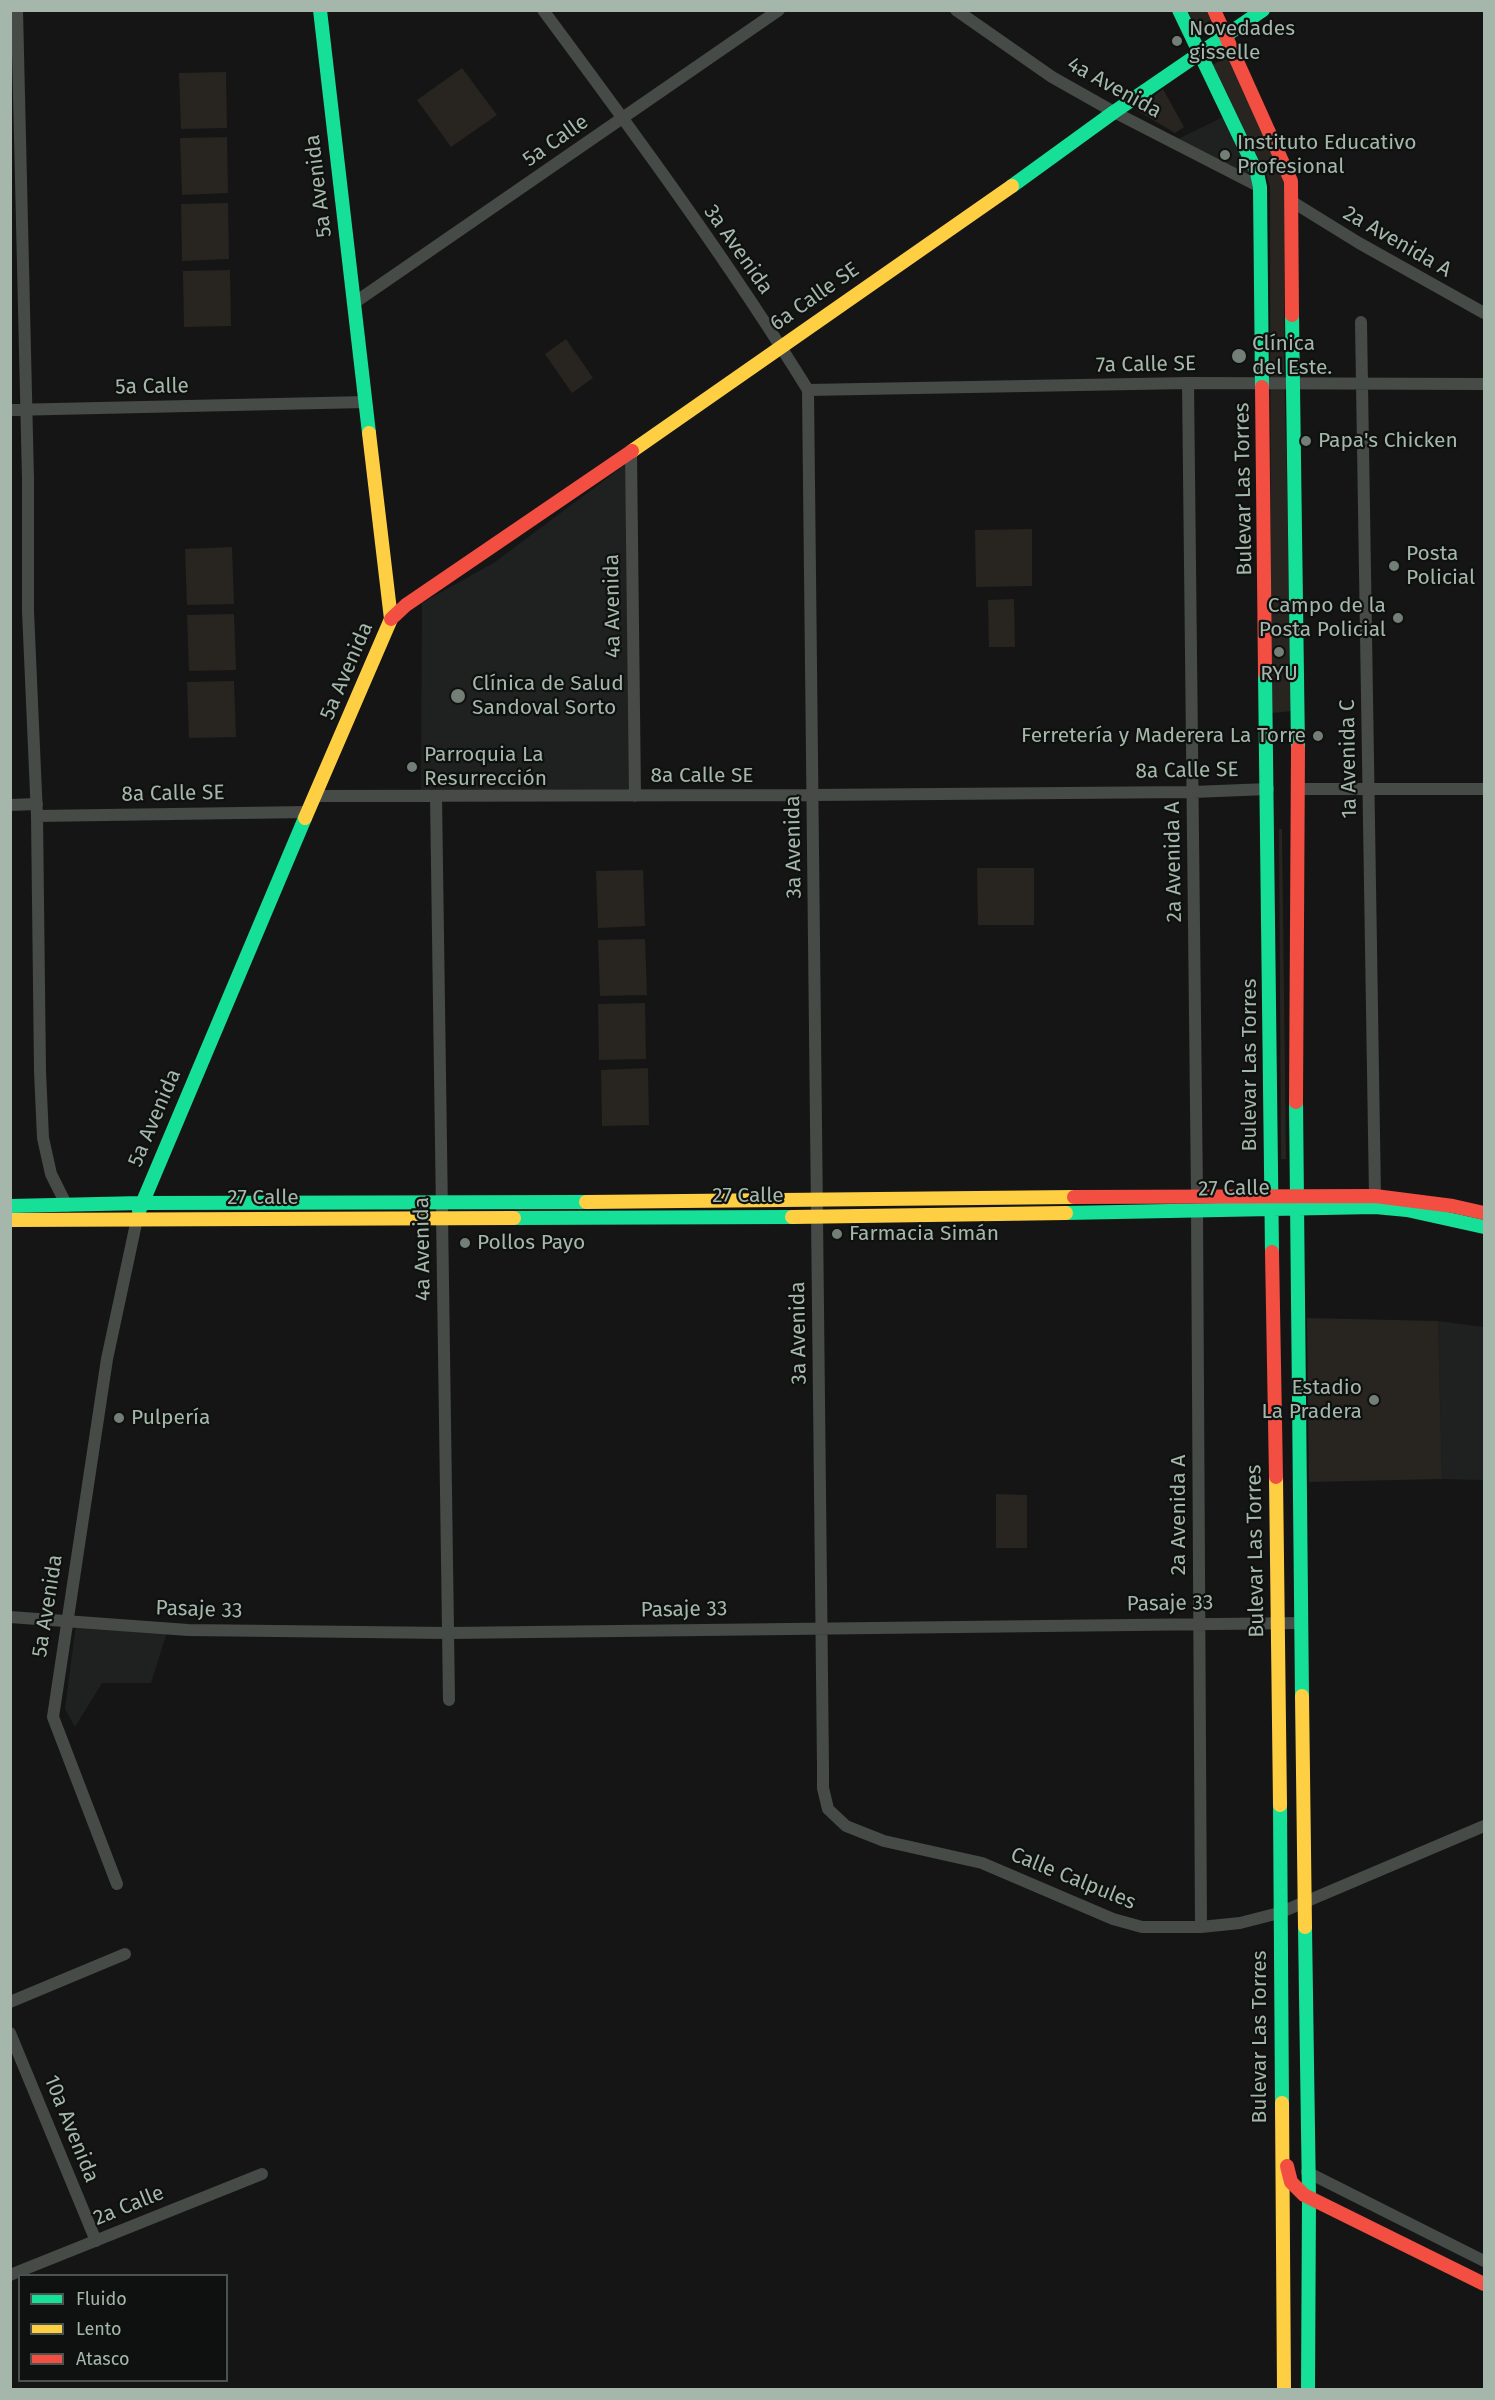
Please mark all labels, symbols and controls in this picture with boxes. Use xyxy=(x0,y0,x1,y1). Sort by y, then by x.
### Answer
place label: Novedades gisselle xyxy=(1189,16,1295,66)
marker: Novedades gisselle xyxy=(1170,34,1184,48)
street label: 4a Avenida xyxy=(1062,52,1166,124)
street label: 5a Calle xyxy=(518,109,594,173)
place label: Instituto Educativo Profesional xyxy=(1237,130,1417,180)
street label: 5a Avenida xyxy=(300,133,338,239)
marker: Instituto Educativo Profesional xyxy=(1218,148,1232,162)
street label: 3a Avenida xyxy=(698,200,778,300)
street label: 2a Avenida A xyxy=(1338,201,1456,283)
street label: 6a Calle SE xyxy=(766,257,864,337)
place label: Clínica del Este. xyxy=(1252,331,1332,381)
marker: Clínica del Este. xyxy=(1230,347,1248,365)
street label: 7a Calle SE xyxy=(1096,352,1196,378)
street label: 5a Calle xyxy=(115,374,189,400)
street label: Bulevar Las Torres xyxy=(1230,402,1258,576)
place label: Papa's Chicken xyxy=(1318,428,1458,454)
marker: Papa's Chicken xyxy=(1299,434,1313,448)
place label: Posta Policial xyxy=(1406,541,1475,591)
street label: 4a Avenida xyxy=(599,554,627,658)
marker: Posta Policial xyxy=(1387,559,1401,573)
place label: Campo de la Posta Policial xyxy=(1259,593,1386,643)
marker: Campo de la Posta Policial xyxy=(1391,611,1405,625)
street label: 5a Avenida xyxy=(315,618,379,724)
marker: RYU xyxy=(1272,645,1286,659)
place label: RYU xyxy=(1260,661,1298,687)
place label: Clínica de Salud Sandoval Sorto xyxy=(472,671,624,721)
marker: Clínica de Salud Sandoval Sorto xyxy=(449,687,467,705)
street label: 1a Avenida C xyxy=(1335,699,1363,819)
place label: Ferretería y Maderera La Torre xyxy=(1021,723,1306,749)
marker: Ferretería y Maderera La Torre xyxy=(1311,729,1325,743)
place label: Parroquia La Resurrección xyxy=(424,742,547,792)
street label: 8a Calle SE xyxy=(1135,758,1239,784)
marker: Parroquia La Resurrección xyxy=(405,760,419,774)
street label: 8a Calle SE xyxy=(650,763,754,789)
street label: 8a Calle SE xyxy=(121,781,225,807)
street label: 3a Avenida xyxy=(780,795,808,899)
street label: 2a Avenida A xyxy=(1160,801,1188,923)
street label: Bulevar Las Torres xyxy=(1237,978,1263,1152)
street label: 5a Avenida xyxy=(123,1065,187,1171)
street label: 27 Calle xyxy=(1198,1176,1270,1202)
street label: 27 Calle xyxy=(712,1183,784,1209)
street label: 27 Calle xyxy=(227,1185,299,1211)
street label: 4a Avenida xyxy=(409,1197,437,1301)
place label: Farmacia Simán xyxy=(849,1221,999,1247)
marker: Farmacia Simán xyxy=(830,1227,844,1241)
place label: Pollos Payo xyxy=(477,1230,585,1256)
marker: Pollos Payo xyxy=(458,1236,472,1250)
street label: 3a Avenida xyxy=(785,1281,813,1385)
place label: Estadio La Pradera xyxy=(1261,1375,1362,1425)
marker: Estadio La Pradera xyxy=(1367,1393,1381,1407)
place label: Pulpería xyxy=(131,1405,210,1431)
marker: Pulpería xyxy=(112,1411,126,1425)
street label: 2a Avenida A xyxy=(1166,1455,1192,1575)
street label: Bulevar Las Torres xyxy=(1242,1464,1270,1638)
street label: 5a Avenida xyxy=(27,1553,69,1659)
street label: Pasaje 33 xyxy=(1126,1591,1214,1617)
street label: Pasaje 33 xyxy=(155,1596,243,1624)
street label: Pasaje 33 xyxy=(640,1597,728,1623)
street label: Calle Calpules xyxy=(1007,1842,1139,1916)
street label: Bulevar Las Torres xyxy=(1247,1950,1273,2124)
street label: 10a Avenida xyxy=(38,2072,104,2186)
street label: 2a Calle xyxy=(90,2181,168,2231)
legend xyxy=(18,2274,228,2382)
text: Fluido xyxy=(76,2288,127,2310)
text: Lento xyxy=(76,2318,122,2340)
text: Atasco xyxy=(76,2348,129,2370)

